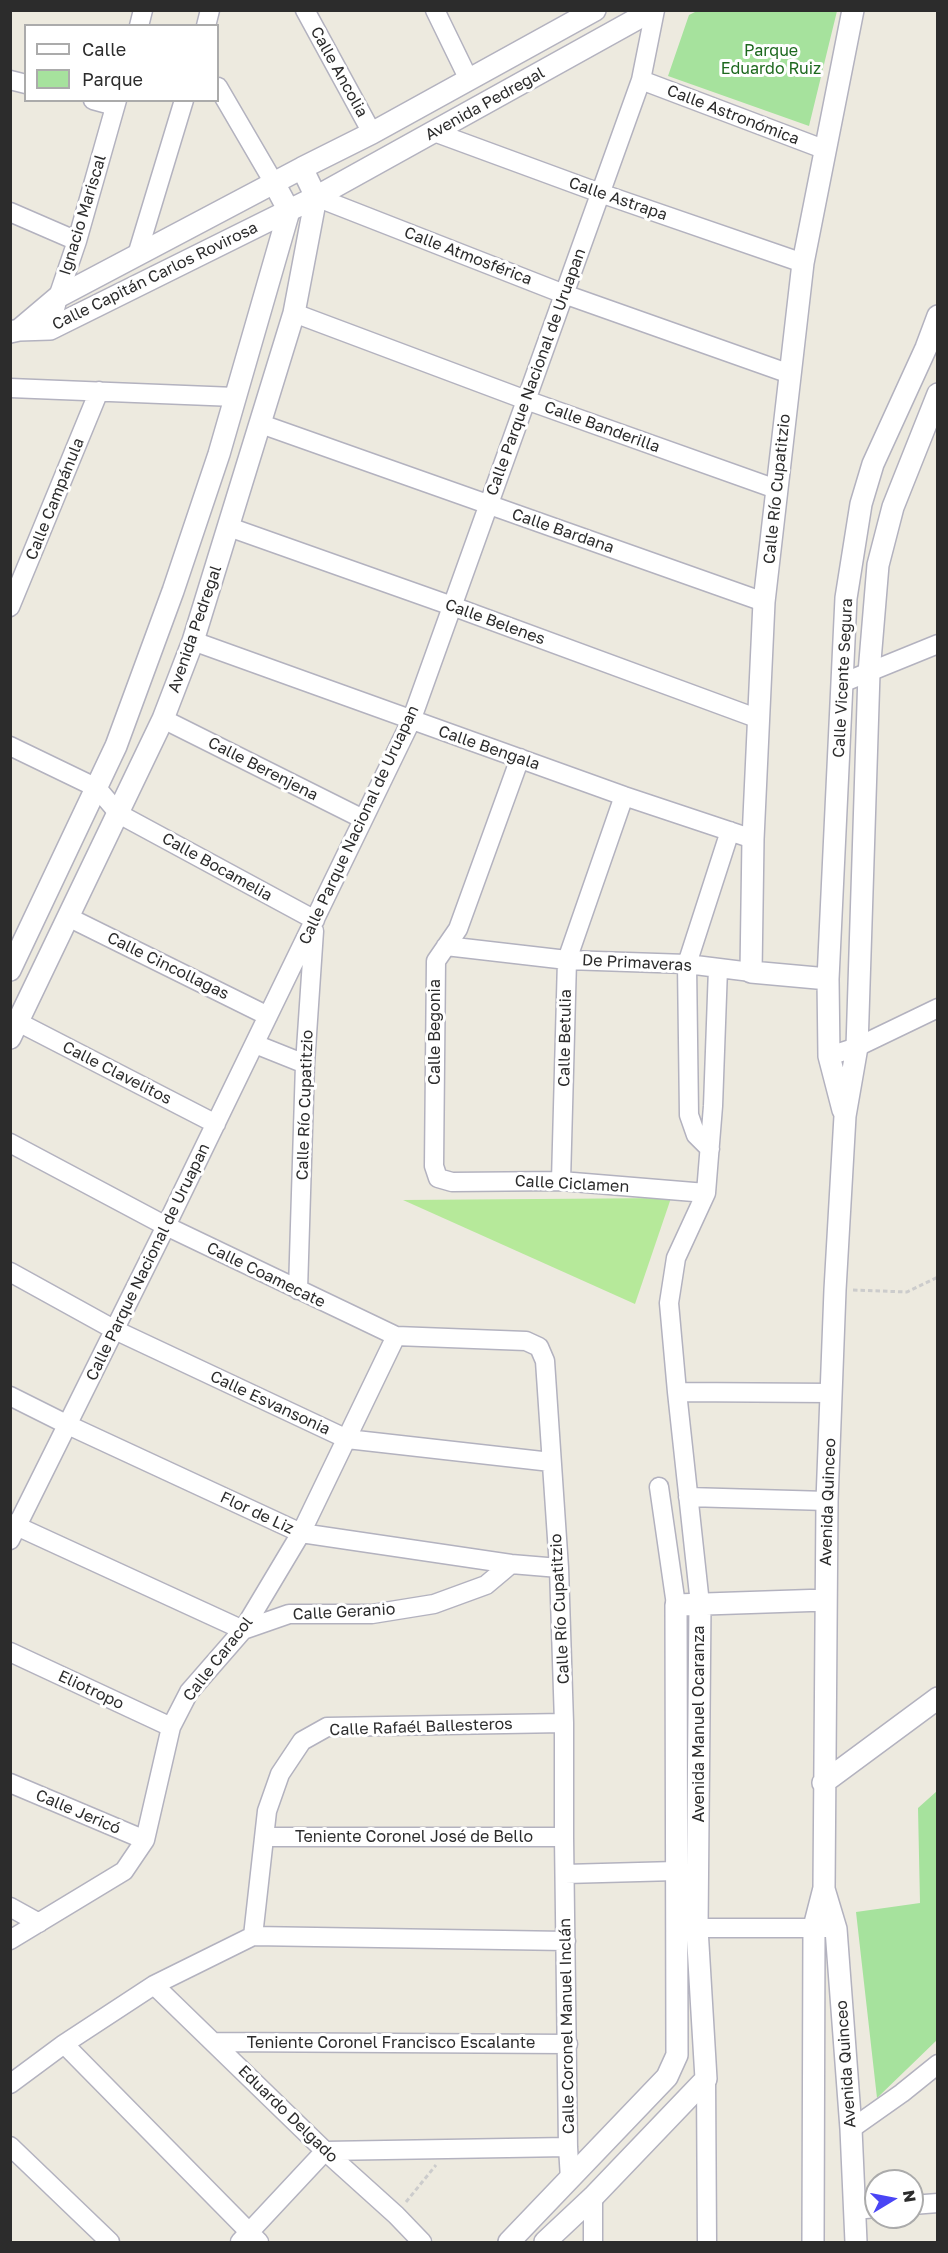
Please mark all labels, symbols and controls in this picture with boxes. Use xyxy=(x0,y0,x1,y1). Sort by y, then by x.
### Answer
street label: Calle Ancolia xyxy=(306,23,372,121)
legend xyxy=(24,24,219,102)
text: Calle xyxy=(82,38,126,60)
park label: Parque Eduardo Ruiz xyxy=(721,41,821,79)
street label: Avenida Pedregal xyxy=(422,63,548,145)
text: Parque xyxy=(82,68,143,90)
street label: Calle Astronómica xyxy=(664,81,802,149)
street label: Ignacio Mariscal xyxy=(56,152,110,278)
street label: Calle Astrapa xyxy=(566,173,670,225)
street label: Calle Capitán Carlos Rovirosa xyxy=(49,218,261,334)
street label: Calle Atmosférica xyxy=(401,223,535,289)
street label: Calle Parque Nacional de Uruapan xyxy=(482,246,590,498)
street label: Calle Banderilla xyxy=(541,397,663,457)
street label: Calle Río Cupatitzio xyxy=(760,413,794,565)
street label: Calle Campánula xyxy=(22,435,88,563)
street label: Calle Bardana xyxy=(509,505,617,557)
street label: Avenida Pedregal xyxy=(164,563,226,695)
street label: Calle Belenes xyxy=(442,595,548,649)
street label: Calle Vicente Segura xyxy=(829,598,857,758)
street label: Calle Parque Nacional de Uruapan xyxy=(295,702,423,948)
street label: Calle Bengala xyxy=(436,722,542,774)
street label: Calle Berenjena xyxy=(205,733,321,805)
street label: Calle Bocamelia xyxy=(158,829,276,905)
street label: Calle Cincollagas xyxy=(104,928,232,1004)
street label: De Primaveras xyxy=(582,951,692,975)
street label: Calle Begonia xyxy=(425,979,445,1085)
street label: Calle Betulia xyxy=(555,989,575,1087)
street label: Calle Río Cupatitzio xyxy=(293,1029,317,1181)
street label: Calle Clavelitos xyxy=(59,1037,175,1109)
street label: Calle Parque Nacional de Uruapan xyxy=(82,1140,214,1384)
street label: Calle Ciclamen xyxy=(514,1171,630,1197)
street label: Calle Coamecate xyxy=(204,1238,328,1312)
street label: Calle Esvansonia xyxy=(207,1367,333,1439)
street label: Avenida Quinceo xyxy=(816,1438,840,1566)
street label: Flor de Liz xyxy=(217,1488,297,1538)
street label: Calle Río Cupatitzio xyxy=(546,1533,574,1685)
street label: Calle Geranio xyxy=(292,1600,396,1624)
street label: Calle Caracol xyxy=(179,1613,257,1705)
street label: Avenida Manuel Ocaranza xyxy=(689,1625,709,1823)
street label: Eliotropo xyxy=(55,1666,127,1714)
street label: Calle Rafaél Ballesteros xyxy=(329,1714,513,1740)
street label: Calle Jericó xyxy=(33,1786,123,1838)
street label: Teniente Coronel José de Bello xyxy=(295,1827,533,1847)
street label: Calle Coronel Manuel Inclán xyxy=(556,1918,578,2134)
street label: Avenida Quinceo xyxy=(832,2000,860,2128)
street label: Teniente Coronel Francisco Escalante xyxy=(247,2033,535,2053)
street label: Eduardo Delgado xyxy=(234,2061,342,2167)
north arrow xyxy=(864,2169,924,2229)
text: N xyxy=(899,2188,921,2204)

